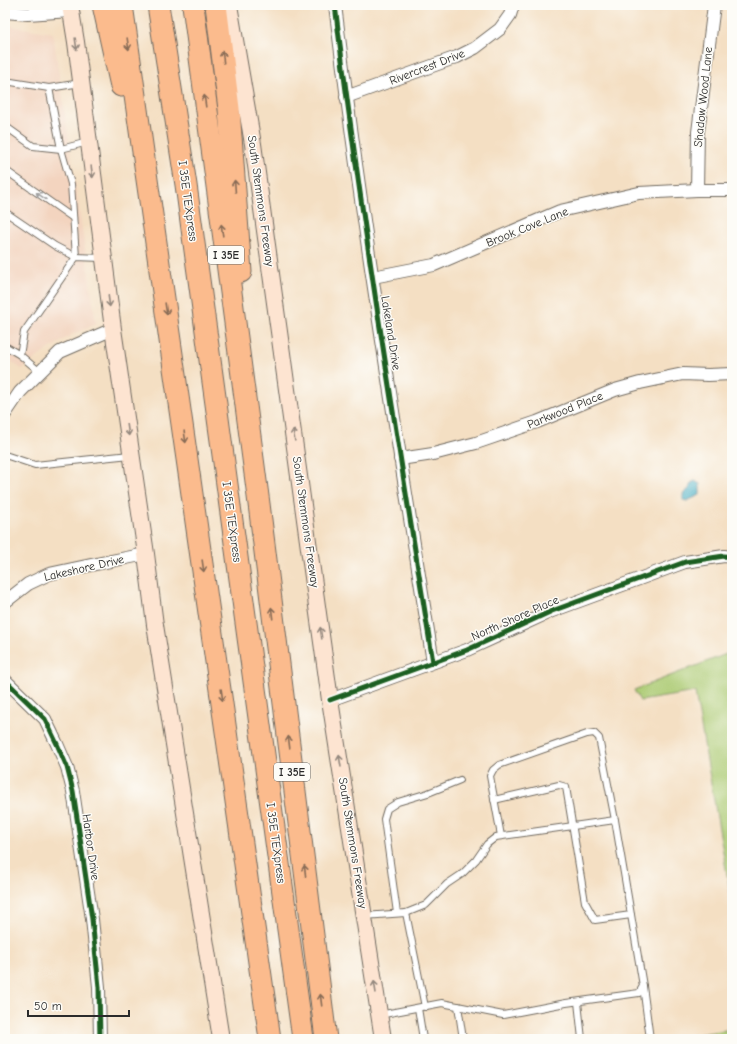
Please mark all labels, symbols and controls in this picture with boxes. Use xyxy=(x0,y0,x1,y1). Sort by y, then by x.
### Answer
one-way arrow xyxy=(72,37,80,50)
one-way arrow xyxy=(124,37,132,50)
street label: Rivercrest Drive xyxy=(387,46,467,88)
street label: Shadow Wood Lane xyxy=(691,46,715,148)
one-way arrow xyxy=(219,51,226,64)
one-way arrow xyxy=(201,95,209,108)
street label: South Stemmons Freeway xyxy=(245,134,277,268)
street label: I 35E TEXpress xyxy=(175,160,201,242)
one-way arrow xyxy=(88,166,96,179)
one-way arrow xyxy=(231,180,238,193)
one-way arrow xyxy=(36,192,47,200)
street label: Brook Cove Lane xyxy=(484,204,570,250)
one-way arrow xyxy=(218,223,226,236)
road number: I 35E xyxy=(208,246,244,264)
one-way arrow xyxy=(105,294,113,307)
street label: Lakeland Drive xyxy=(378,295,404,371)
one-way arrow xyxy=(162,302,170,315)
street label: Parkwood Place xyxy=(525,388,605,432)
one-way arrow xyxy=(124,423,132,436)
one-way arrow xyxy=(290,428,298,441)
one-way arrow xyxy=(181,430,189,443)
street label: South Stemmons Freeway xyxy=(290,455,322,589)
street label: I 35E TEXpress xyxy=(219,481,245,563)
street label: Lakeshore Drive xyxy=(43,552,125,584)
one-way arrow xyxy=(199,559,207,572)
street label: North Shore Place xyxy=(469,592,561,644)
one-way arrow xyxy=(269,607,276,620)
one-way arrow xyxy=(317,627,325,640)
one-way arrow xyxy=(218,688,226,701)
one-way arrow xyxy=(285,736,292,749)
one-way arrow xyxy=(336,755,344,768)
road number: I 35E xyxy=(274,763,310,781)
street label: South Stemmons Freeway xyxy=(336,776,370,910)
street label: I 35E TEXpress xyxy=(263,802,289,884)
street label: Harbor Drive xyxy=(79,813,103,881)
one-way arrow xyxy=(301,865,309,878)
one-way arrow xyxy=(371,981,379,994)
scale bar xyxy=(28,992,129,1018)
one-way arrow xyxy=(317,994,325,1007)
text: 50 m xyxy=(34,999,62,1013)

